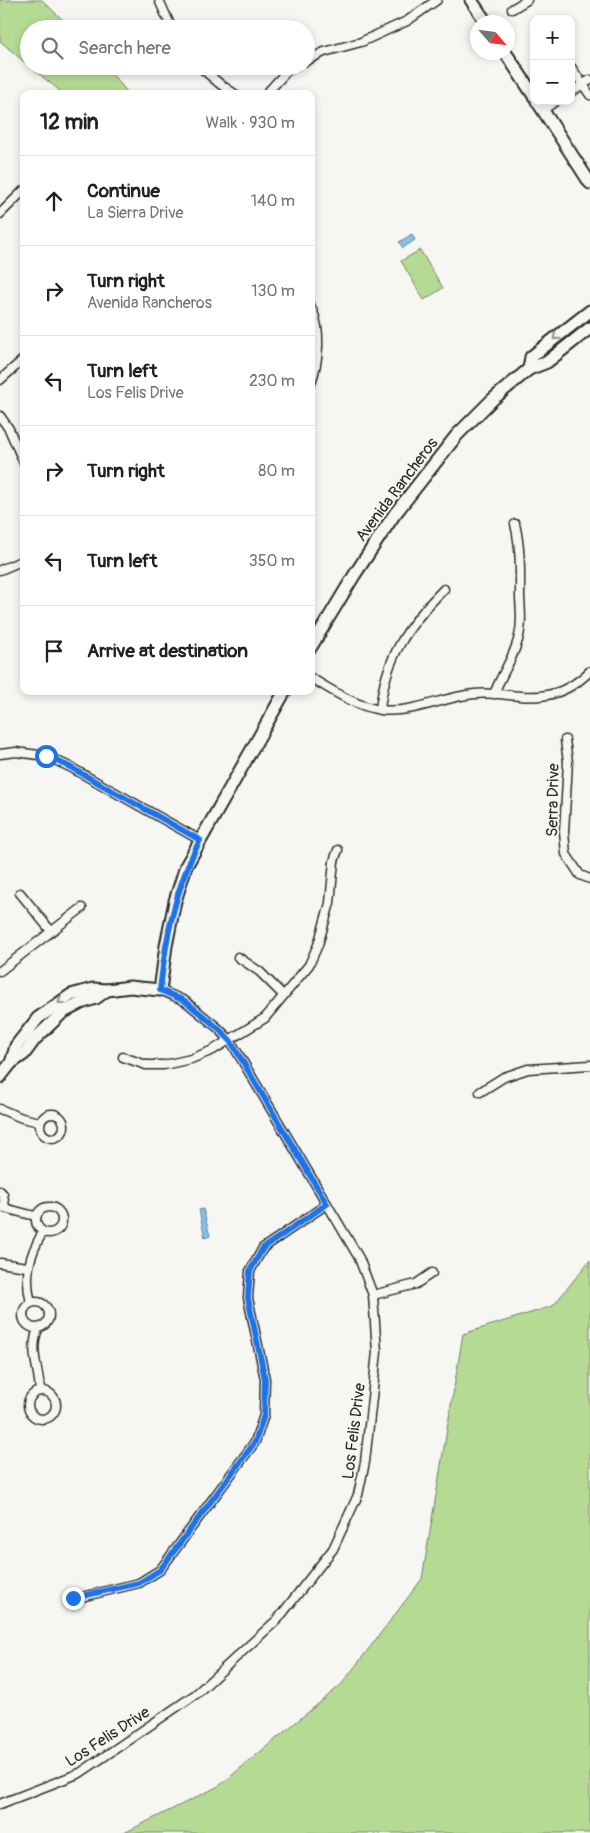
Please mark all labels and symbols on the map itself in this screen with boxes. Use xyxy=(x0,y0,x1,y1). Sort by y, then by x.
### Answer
north arrow xyxy=(470,15,515,60)
one-way arrow xyxy=(552,332,561,341)
street label: Avenida Rancheros xyxy=(351,434,442,545)
route start xyxy=(35,745,58,768)
street label: Serra Drive xyxy=(542,763,564,837)
one-way arrow xyxy=(58,995,67,1005)
street label: Los Felis Drive xyxy=(338,1382,370,1480)
route end xyxy=(62,1587,85,1610)
street label: Los Felis Drive xyxy=(62,1702,154,1772)

